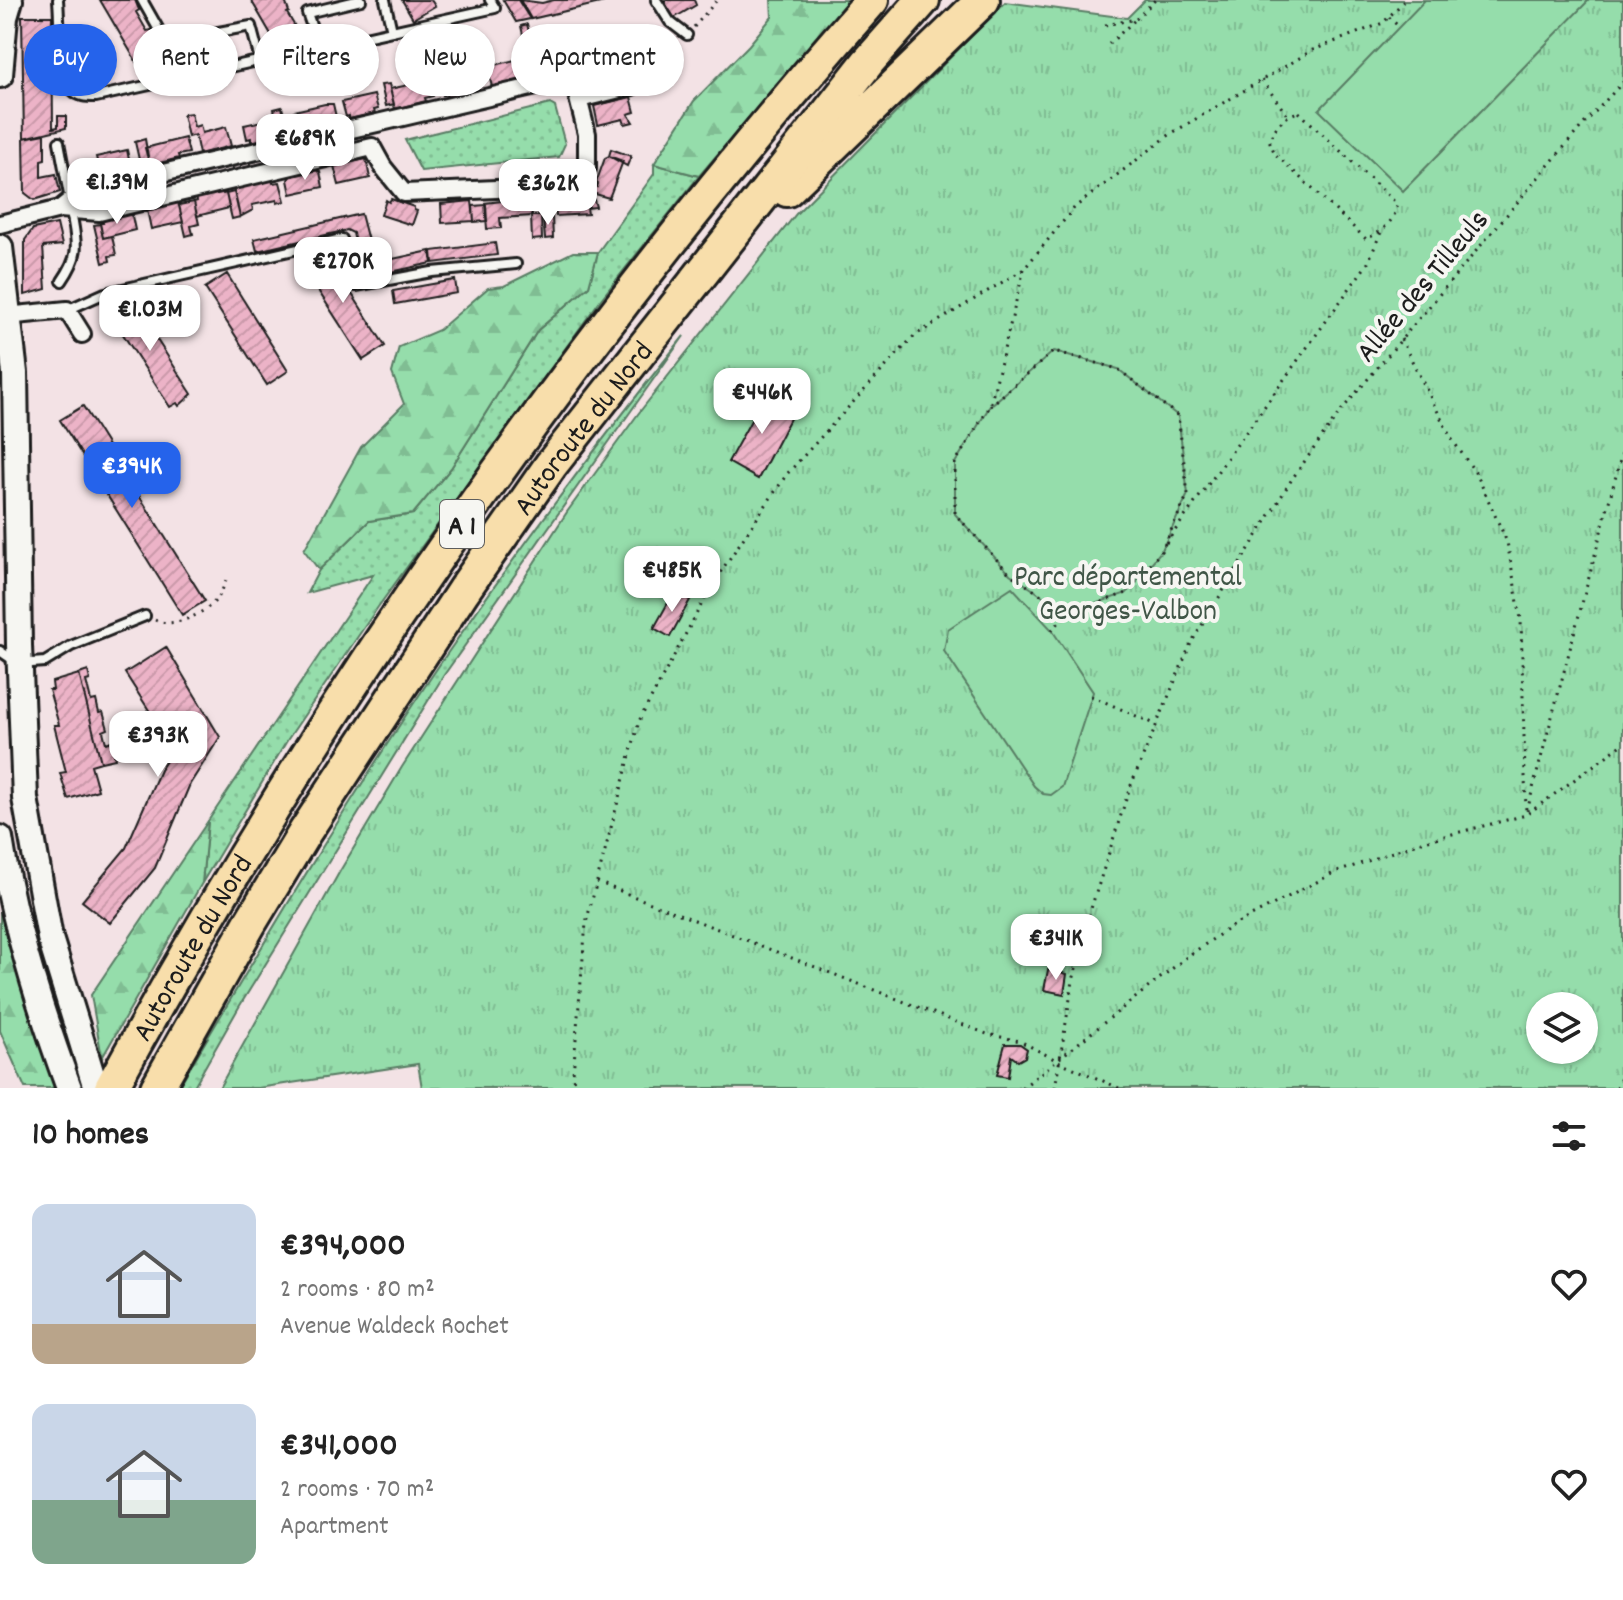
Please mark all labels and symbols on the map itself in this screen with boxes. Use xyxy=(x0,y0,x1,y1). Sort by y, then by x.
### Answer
pin: €689K xyxy=(249,114,361,182)
pin: €1.39M xyxy=(52,158,182,226)
pin: €362K xyxy=(492,159,604,227)
street label: Allée des Tilleuls xyxy=(1348,202,1501,374)
pin: €270K xyxy=(287,237,399,305)
pin: €1.03M xyxy=(85,285,215,353)
street label: Autoroute du Nord xyxy=(505,334,666,526)
pin: €446K xyxy=(706,368,818,436)
pin: €394K xyxy=(76,442,188,510)
road number: A 1 xyxy=(440,500,484,548)
pin: €485K xyxy=(616,546,728,614)
park label: Parc départemental Georges-Valbon xyxy=(1014,558,1242,635)
pin: €393K xyxy=(102,711,214,779)
street label: Autoroute du Nord xyxy=(124,848,266,1051)
pin: €341K xyxy=(1000,914,1112,982)

